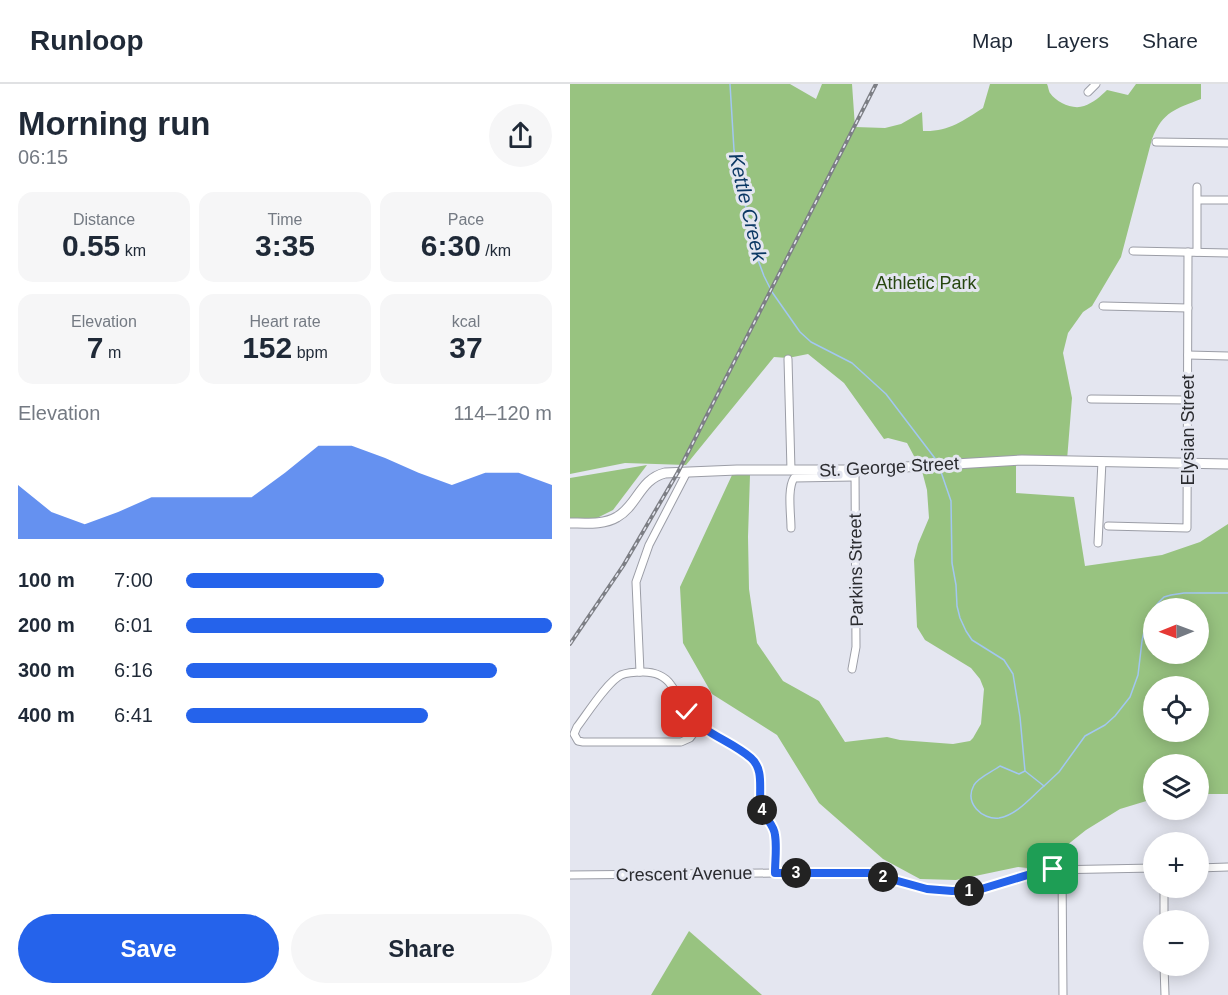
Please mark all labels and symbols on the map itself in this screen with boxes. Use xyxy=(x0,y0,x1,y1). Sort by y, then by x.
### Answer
water label: Kettle Creek xyxy=(725,151,771,264)
park label: Athletic Park xyxy=(875,273,978,293)
street label: Elysian Street xyxy=(1178,374,1198,486)
street label: St. George Street xyxy=(819,453,959,481)
street label: Parkins Street xyxy=(845,513,867,627)
north arrow xyxy=(1143,598,1209,664)
pin xyxy=(661,686,712,737)
pin: 4 xyxy=(747,795,777,825)
pin xyxy=(1027,843,1078,894)
pin: 3 xyxy=(781,858,811,888)
pin: 2 xyxy=(868,862,898,892)
street label: Crescent Avenue xyxy=(615,863,753,885)
pin: 1 xyxy=(954,876,984,906)

